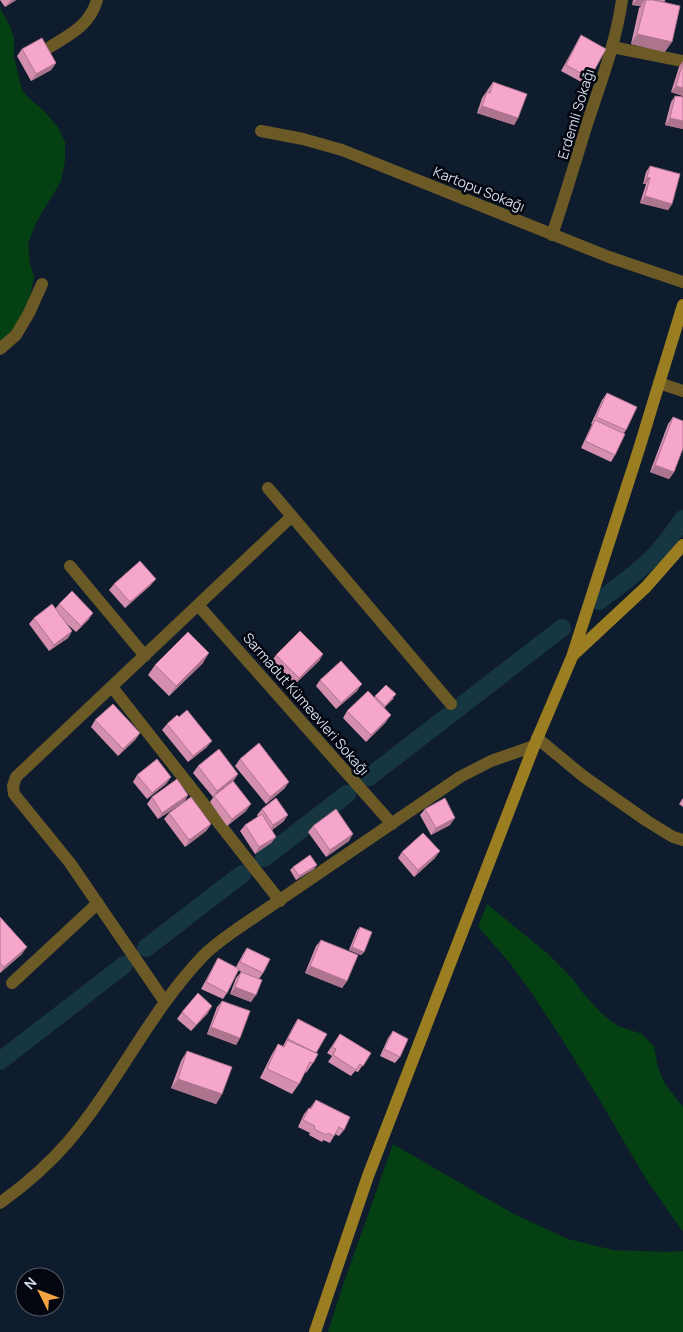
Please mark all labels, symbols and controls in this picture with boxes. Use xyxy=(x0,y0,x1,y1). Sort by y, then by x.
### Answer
street label: Erdemli Sokağı xyxy=(553,66,598,161)
street label: Kartopu Sokağı xyxy=(431,161,528,216)
street label: Sarmadut Kümeevleri Sokağı xyxy=(239,628,374,779)
north arrow xyxy=(15,1267,65,1317)
text: N xyxy=(20,1273,40,1293)

